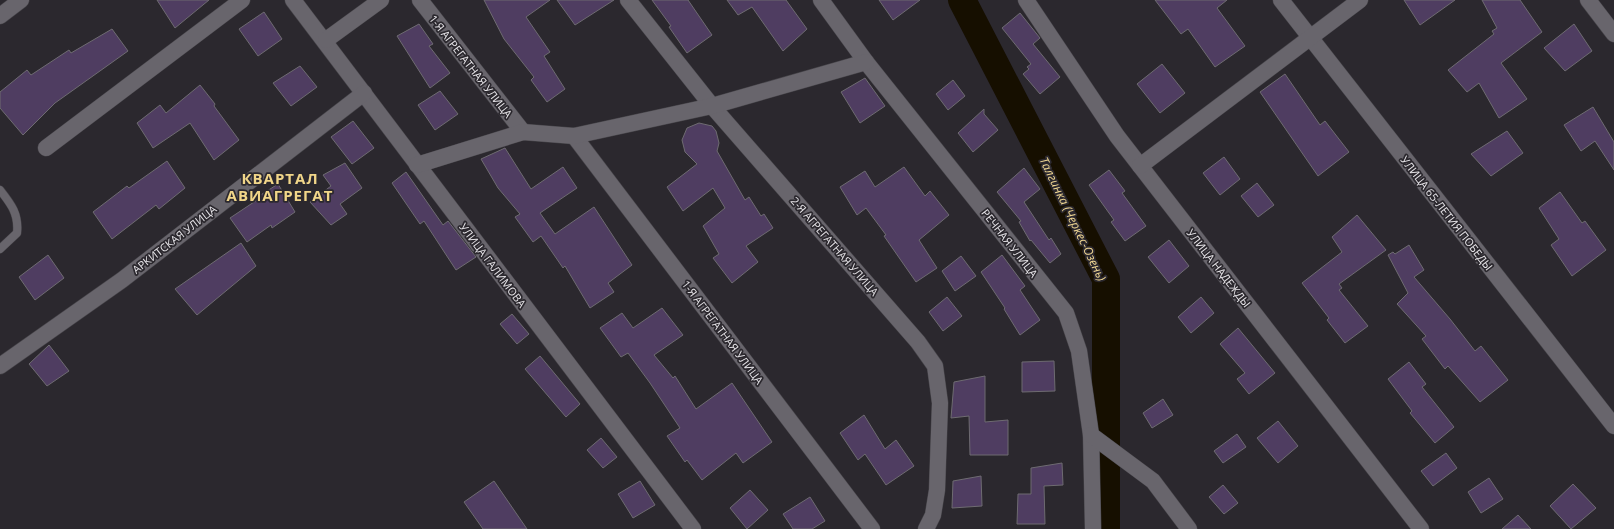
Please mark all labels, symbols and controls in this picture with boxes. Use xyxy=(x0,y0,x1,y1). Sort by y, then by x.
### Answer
street label: 1-Я АГРЕГАТНАЯ УЛИЦА xyxy=(426,11,516,121)
street label: УЛИЦА 65-ЛЕТИЯ ПОБЕДЫ xyxy=(1398,153,1496,273)
water label: Талгинка (Черкес-Озень) xyxy=(1036,154,1110,284)
district label: КВАРТАЛ АВИАГРЕГАТ xyxy=(227,168,333,205)
street label: 2-Я АГРЕГАТНАЯ УЛИЦА xyxy=(788,193,882,299)
street label: АРКИТСКАЯ УЛИЦА xyxy=(129,201,219,277)
street label: РЕЧНАЯ УЛИЦА xyxy=(978,206,1042,280)
street label: УЛИЦА ГАЛИМОВА xyxy=(456,220,530,310)
street label: УЛИЦА НАДЕЖДЫ xyxy=(1184,226,1254,310)
street label: 1-Я АГРЕГАТНАЯ УЛИЦА xyxy=(679,277,767,387)

